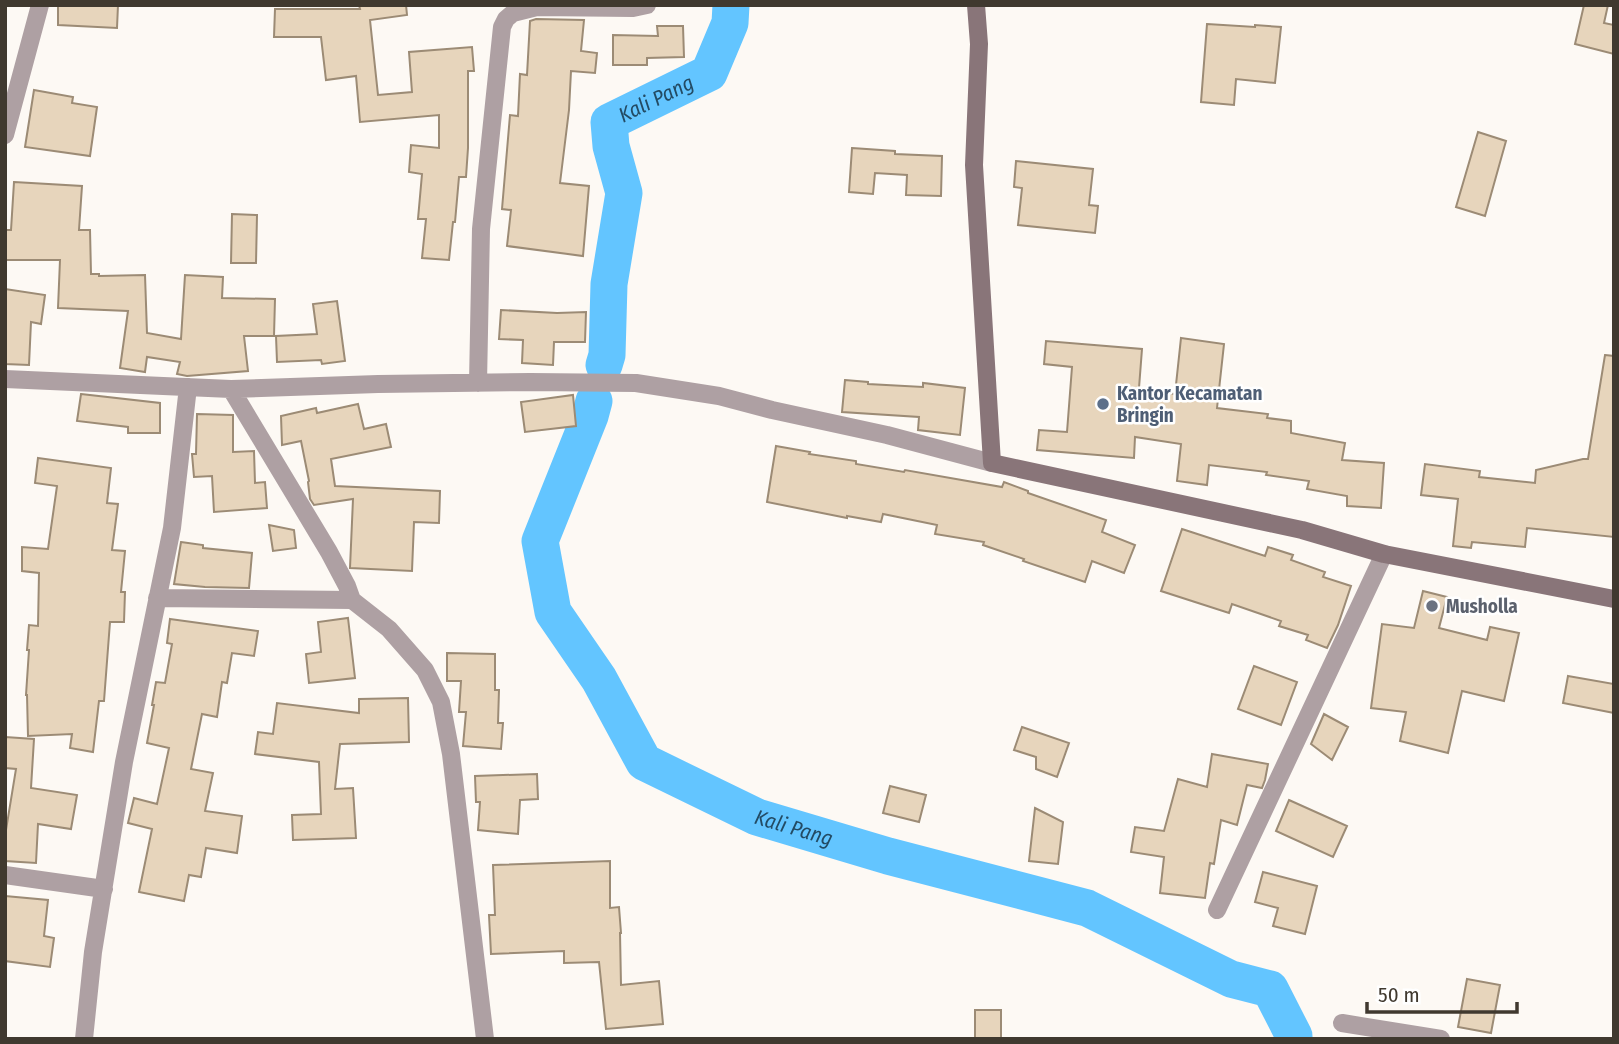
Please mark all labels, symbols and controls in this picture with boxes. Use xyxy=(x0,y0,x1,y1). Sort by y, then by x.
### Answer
water label: Kali Pang xyxy=(614,70,698,128)
place label: Kantor Kecamatan Bringin xyxy=(1117,382,1262,427)
marker: Kantor Kecamatan Bringin xyxy=(1095,396,1111,412)
place label: Musholla xyxy=(1446,595,1518,618)
marker: Musholla xyxy=(1424,598,1440,614)
water label: Kali Pang xyxy=(751,804,836,852)
scale bar xyxy=(1367,970,1518,1014)
text: 50 m xyxy=(1378,982,1420,1008)

